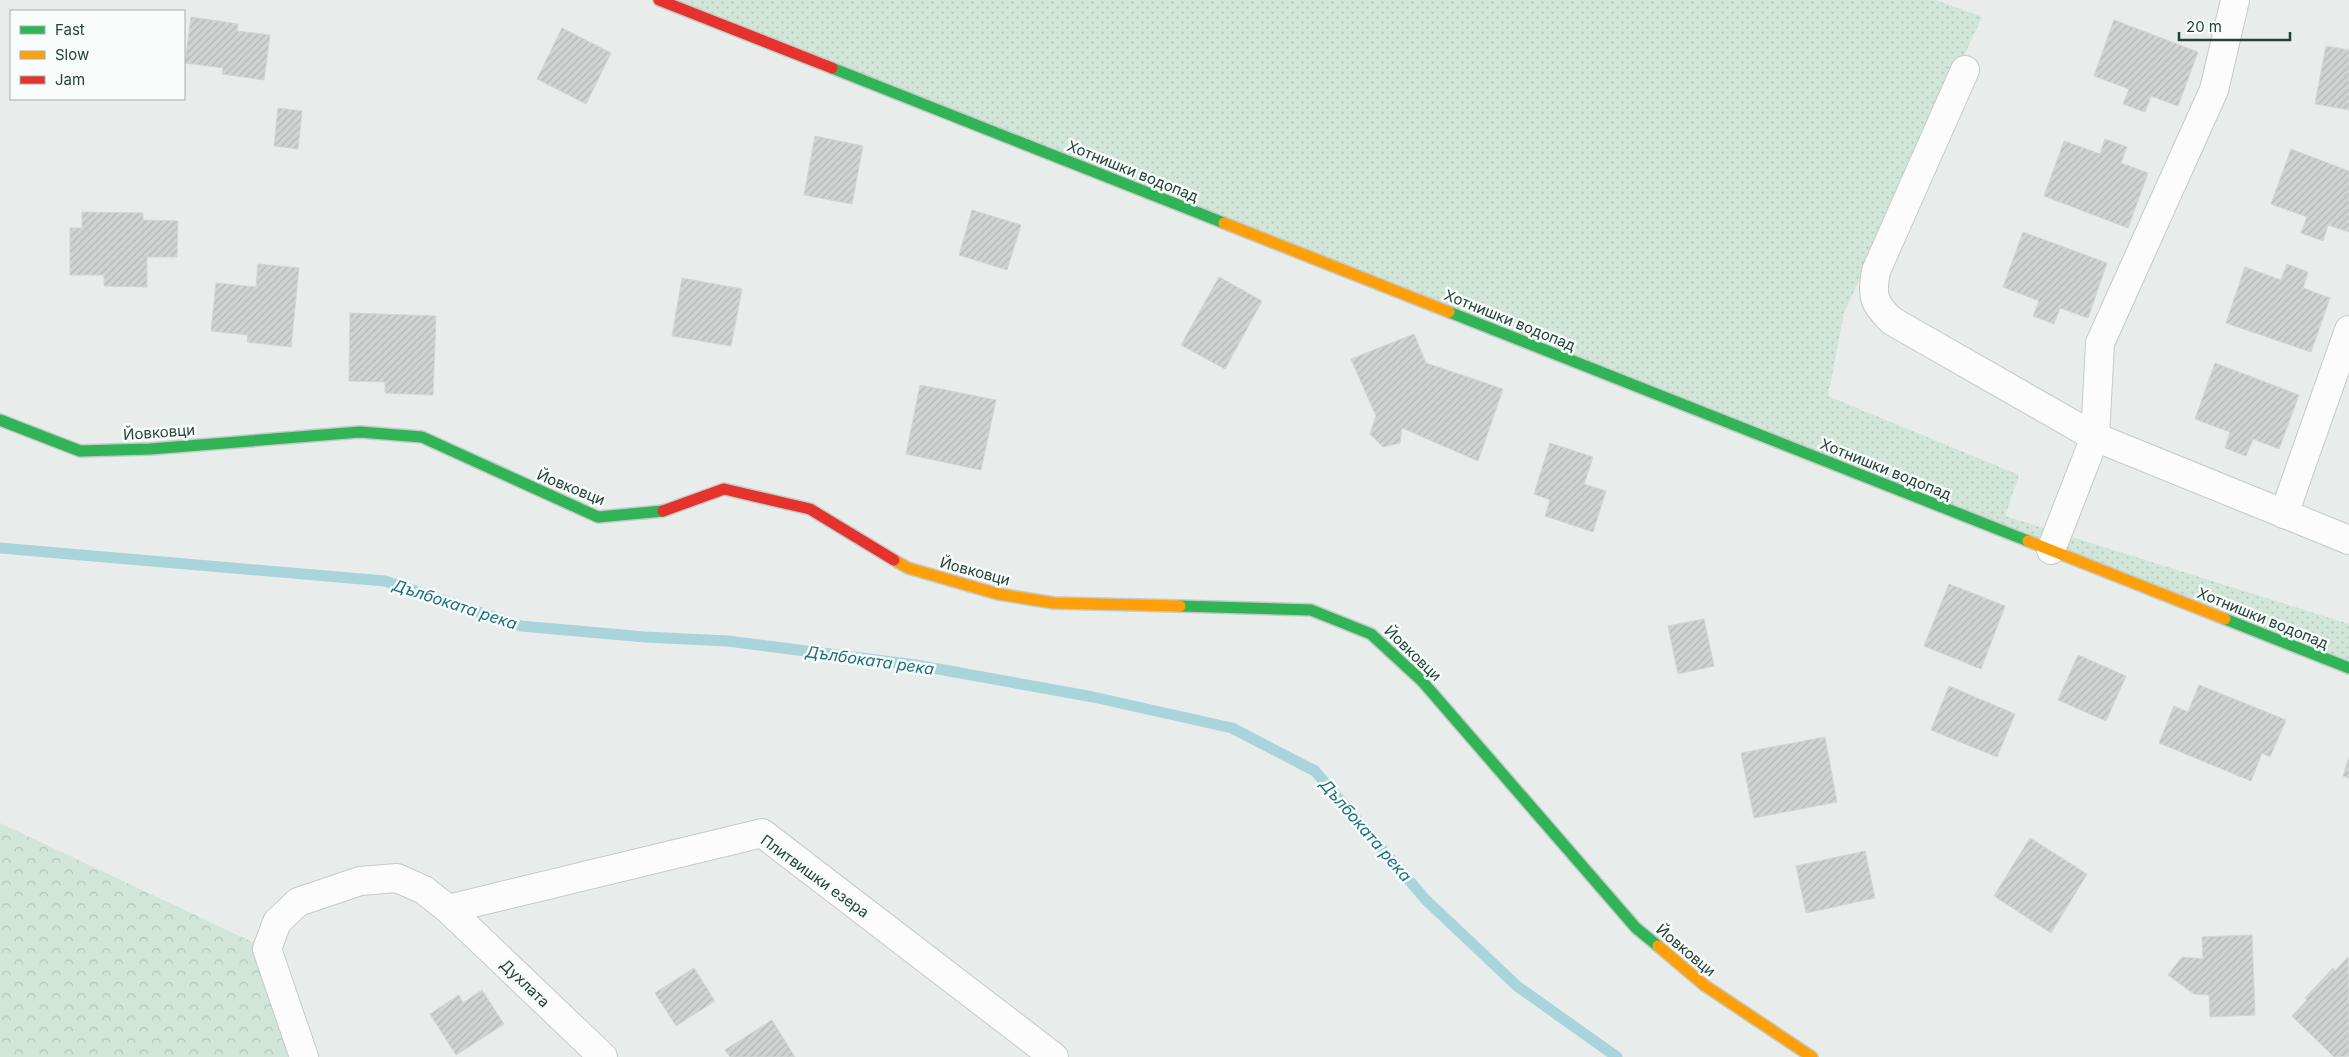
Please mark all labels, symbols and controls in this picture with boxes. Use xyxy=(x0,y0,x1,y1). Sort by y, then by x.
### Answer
legend xyxy=(10,10,185,100)
scale bar xyxy=(2179,10,2290,42)
text: 20 m xyxy=(2186,17,2222,36)
text: Fast xyxy=(55,20,85,39)
text: Slow xyxy=(55,45,89,64)
text: Jam xyxy=(55,70,85,89)
street label: Хотнишки водопад xyxy=(1065,136,1201,206)
street label: Хотнишки водопад xyxy=(1442,285,1578,355)
street label: Йовковци xyxy=(122,420,196,444)
street label: Хотнишки водопад xyxy=(1818,434,1954,504)
street label: Йовковци xyxy=(534,465,608,509)
street label: Йовковци xyxy=(938,553,1012,589)
water label: Дълбоката река xyxy=(389,574,520,634)
street label: Хотнишки водопад xyxy=(2195,583,2331,653)
street label: Йовковци xyxy=(1381,621,1445,685)
water label: Дълбоката река xyxy=(803,641,936,679)
water label: Дълбоката река xyxy=(1315,774,1416,886)
street label: Плитвишки езера xyxy=(757,830,873,922)
street label: Йовковци xyxy=(1652,920,1720,980)
street label: Духлата xyxy=(496,955,554,1011)

